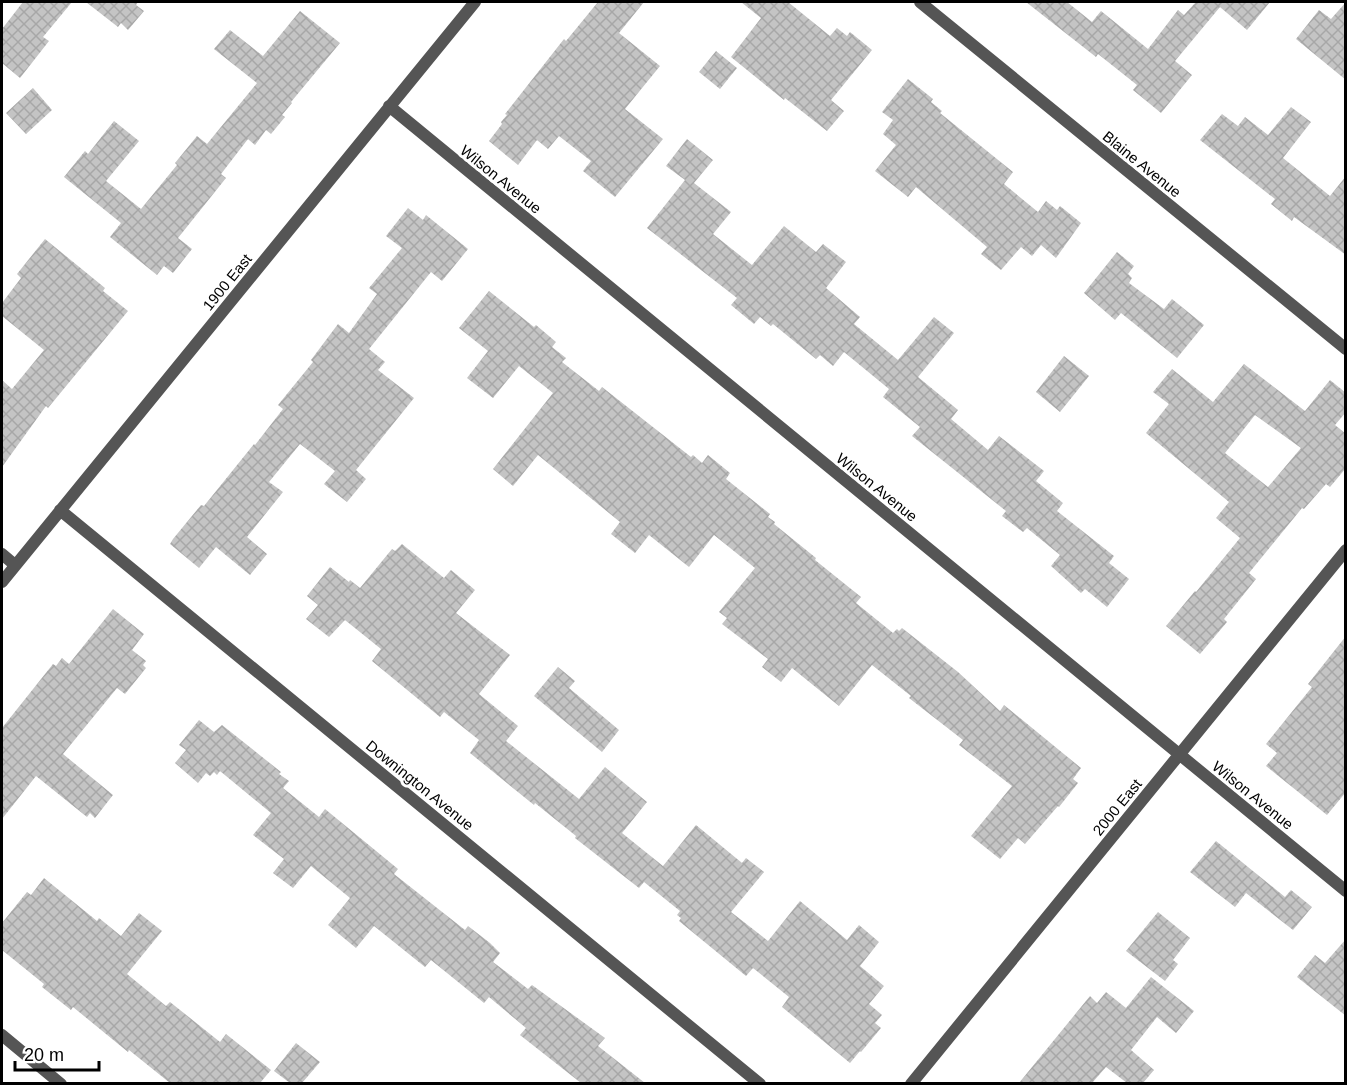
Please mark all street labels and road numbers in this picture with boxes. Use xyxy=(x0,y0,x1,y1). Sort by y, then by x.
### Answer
street label: Blaine Avenue xyxy=(1099,127,1185,201)
street label: Wilson Avenue xyxy=(457,141,545,217)
street label: 1900 East xyxy=(199,250,255,314)
street label: Wilson Avenue xyxy=(833,449,921,525)
street label: Downington Avenue xyxy=(363,736,477,834)
street label: Wilson Avenue xyxy=(1209,757,1297,833)
street label: 2000 East xyxy=(1089,775,1145,839)

